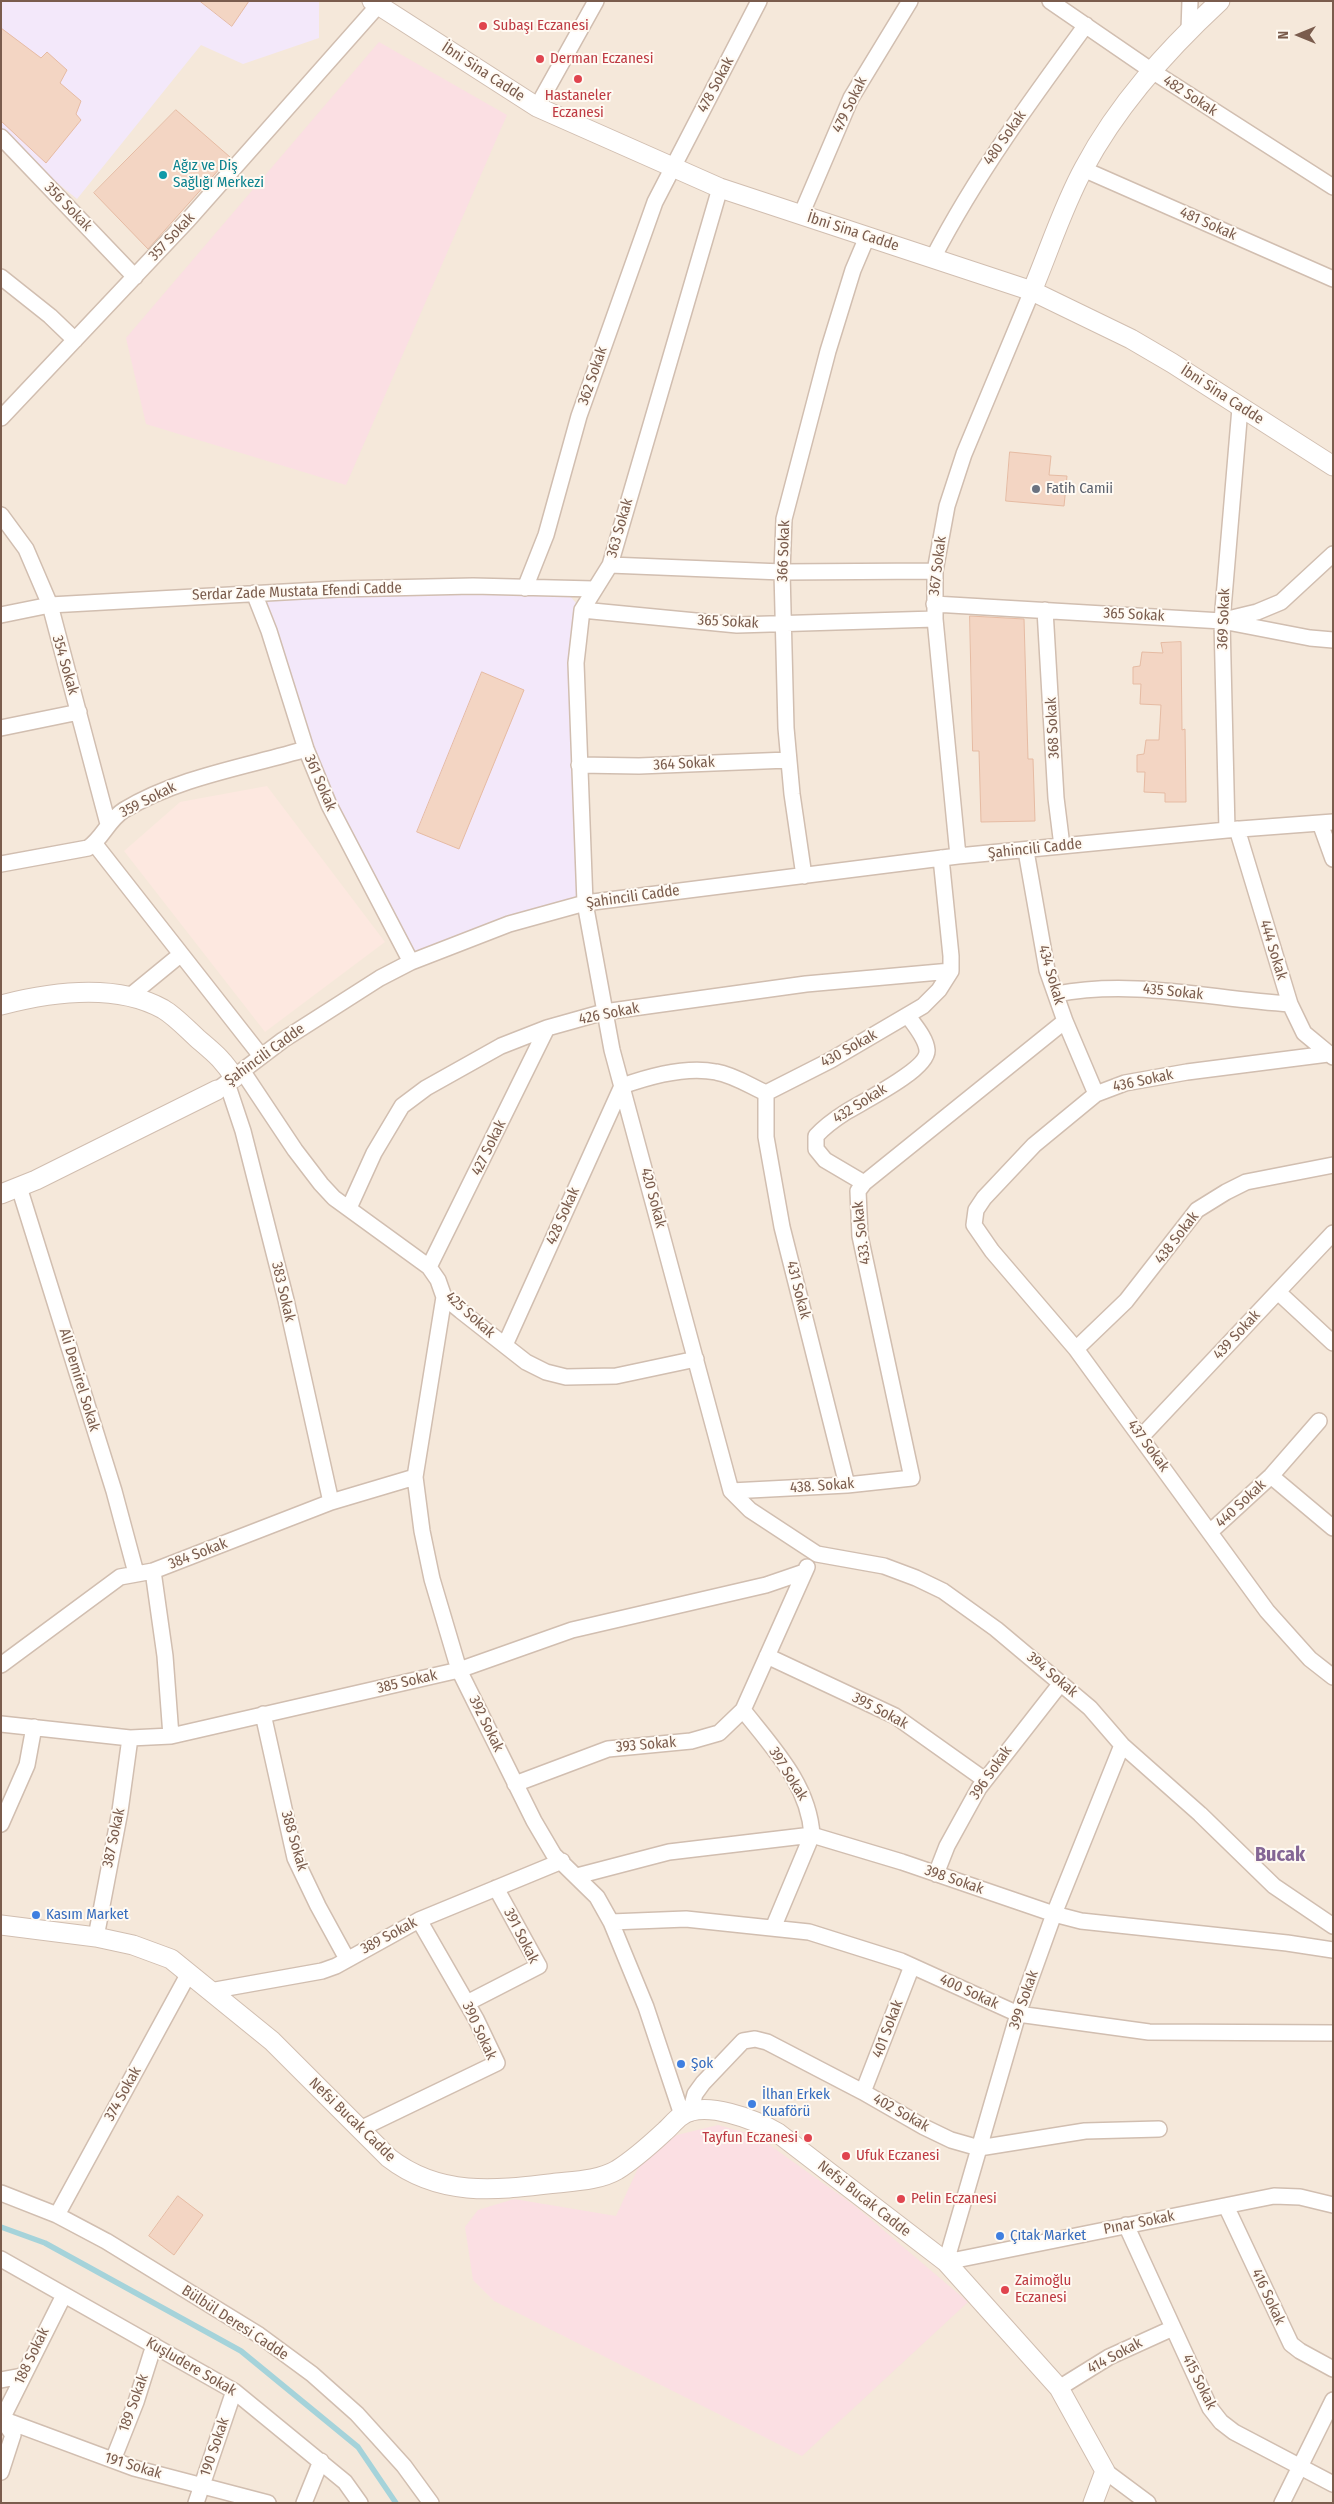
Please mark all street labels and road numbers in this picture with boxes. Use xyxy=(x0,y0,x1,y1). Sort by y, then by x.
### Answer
street label: İbni Sina Cadde xyxy=(438,38,528,106)
street label: 478 Sokak xyxy=(694,54,738,116)
street label: 482 Sokak xyxy=(1159,72,1221,120)
street label: 479 Sokak xyxy=(829,74,871,136)
street label: 480 Sokak xyxy=(980,107,1030,169)
street label: 356 Sokak xyxy=(40,179,96,235)
street label: 481 Sokak xyxy=(1177,204,1239,244)
street label: 357 Sokak xyxy=(145,209,199,265)
street label: İbni Sina Cadde xyxy=(805,209,901,255)
street label: 362 Sokak xyxy=(575,344,611,408)
street label: İbni Sina Cadde xyxy=(1177,361,1267,429)
street label: 363 Sokak xyxy=(603,496,637,560)
street label: 366 Sokak xyxy=(774,520,794,582)
street label: 367 Sokak xyxy=(925,535,951,597)
street label: Serdar Zade Mustata Efendi Cadde xyxy=(192,579,402,605)
street label: 369 Sokak xyxy=(1214,588,1234,650)
street label: 365 Sokak xyxy=(1103,604,1165,626)
street label: 365 Sokak xyxy=(697,611,759,633)
street label: 354 Sokak xyxy=(48,633,82,697)
street label: 368 Sokak xyxy=(1042,697,1064,759)
street label: 361 Sokak xyxy=(300,752,340,814)
street label: 364 Sokak xyxy=(653,753,715,775)
street label: 359 Sokak xyxy=(117,778,179,822)
street label: Şahincili Cadde xyxy=(987,835,1083,863)
street label: Şahincili Cadde xyxy=(585,882,681,912)
street label: 444 Sokak xyxy=(1255,918,1291,982)
street label: 434 Sokak xyxy=(1034,943,1068,1007)
street label: 435 Sokak xyxy=(1142,980,1204,1004)
street label: 426 Sokak xyxy=(577,999,641,1029)
street label: Şahincili Cadde xyxy=(222,1020,308,1090)
street label: 430 Sokak xyxy=(818,1026,880,1072)
street label: 436 Sokak xyxy=(1111,1066,1175,1096)
street label: 432 Sokak xyxy=(830,1080,890,1128)
street label: 427 Sokak xyxy=(468,1117,510,1179)
street label: 420 Sokak xyxy=(636,1166,670,1230)
street label: 428 Sokak xyxy=(542,1184,584,1248)
street label: 433. Sokak xyxy=(849,1200,875,1266)
street label: 438 Sokak xyxy=(1151,1208,1203,1268)
street label: 431 Sokak xyxy=(782,1259,814,1321)
street label: 383 Sokak xyxy=(267,1260,299,1324)
street label: 425 Sokak xyxy=(441,1288,499,1342)
street label: 439 Sokak xyxy=(1210,1307,1264,1363)
street label: Ali Demirel Sokak xyxy=(55,1326,103,1434)
street label: 437 Sokak xyxy=(1123,1417,1173,1475)
street label: 438. Sokak xyxy=(789,1475,855,1497)
street label: 440 Sokak xyxy=(1212,1476,1270,1532)
street label: 384 Sokak xyxy=(166,1535,230,1573)
street label: 394 Sokak xyxy=(1023,1649,1081,1701)
street label: 385 Sokak xyxy=(375,1666,439,1698)
street label: 395 Sokak xyxy=(849,1689,911,1733)
street label: 392 Sokak xyxy=(465,1693,507,1755)
street label: 393 Sokak xyxy=(615,1733,677,1757)
street label: 396 Sokak xyxy=(966,1743,1016,1803)
street label: 397 Sokak xyxy=(765,1744,811,1804)
street label: 387 Sokak xyxy=(99,1807,129,1869)
street label: 388 Sokak xyxy=(277,1809,311,1873)
street label: 398 Sokak xyxy=(922,1862,986,1898)
street label: 391 Sokak xyxy=(499,1905,543,1967)
street label: 389 Sokak xyxy=(358,1914,420,1958)
street label: 399 Sokak xyxy=(1006,1968,1042,2032)
street label: 400 Sokak xyxy=(937,1971,1001,2013)
street label: 401 Sokak xyxy=(869,1998,907,2060)
street label: 390 Sokak xyxy=(458,1999,500,2063)
street label: 374 Sokak xyxy=(101,2064,145,2124)
street label: Nefsi Bucak Cadde xyxy=(305,2074,399,2166)
street label: 402 Sokak xyxy=(870,2090,932,2136)
street label: Nefsi Bucak Cadde xyxy=(814,2157,914,2241)
street label: Pınar Sokak xyxy=(1102,2207,1176,2239)
street label: 416 Sokak xyxy=(1247,2266,1289,2328)
street label: Bülbül Deresi Cadde xyxy=(178,2282,292,2364)
street label: 188 Sokak xyxy=(11,2325,53,2387)
street label: Kuşludere Sokak xyxy=(143,2334,239,2400)
street label: 414 Sokak xyxy=(1084,2334,1146,2378)
street label: 415 Sokak xyxy=(1178,2351,1220,2413)
street label: 189 Sokak xyxy=(115,2372,153,2434)
street label: 190 Sokak xyxy=(197,2415,233,2479)
street label: 191 Sokak xyxy=(102,2449,164,2483)

